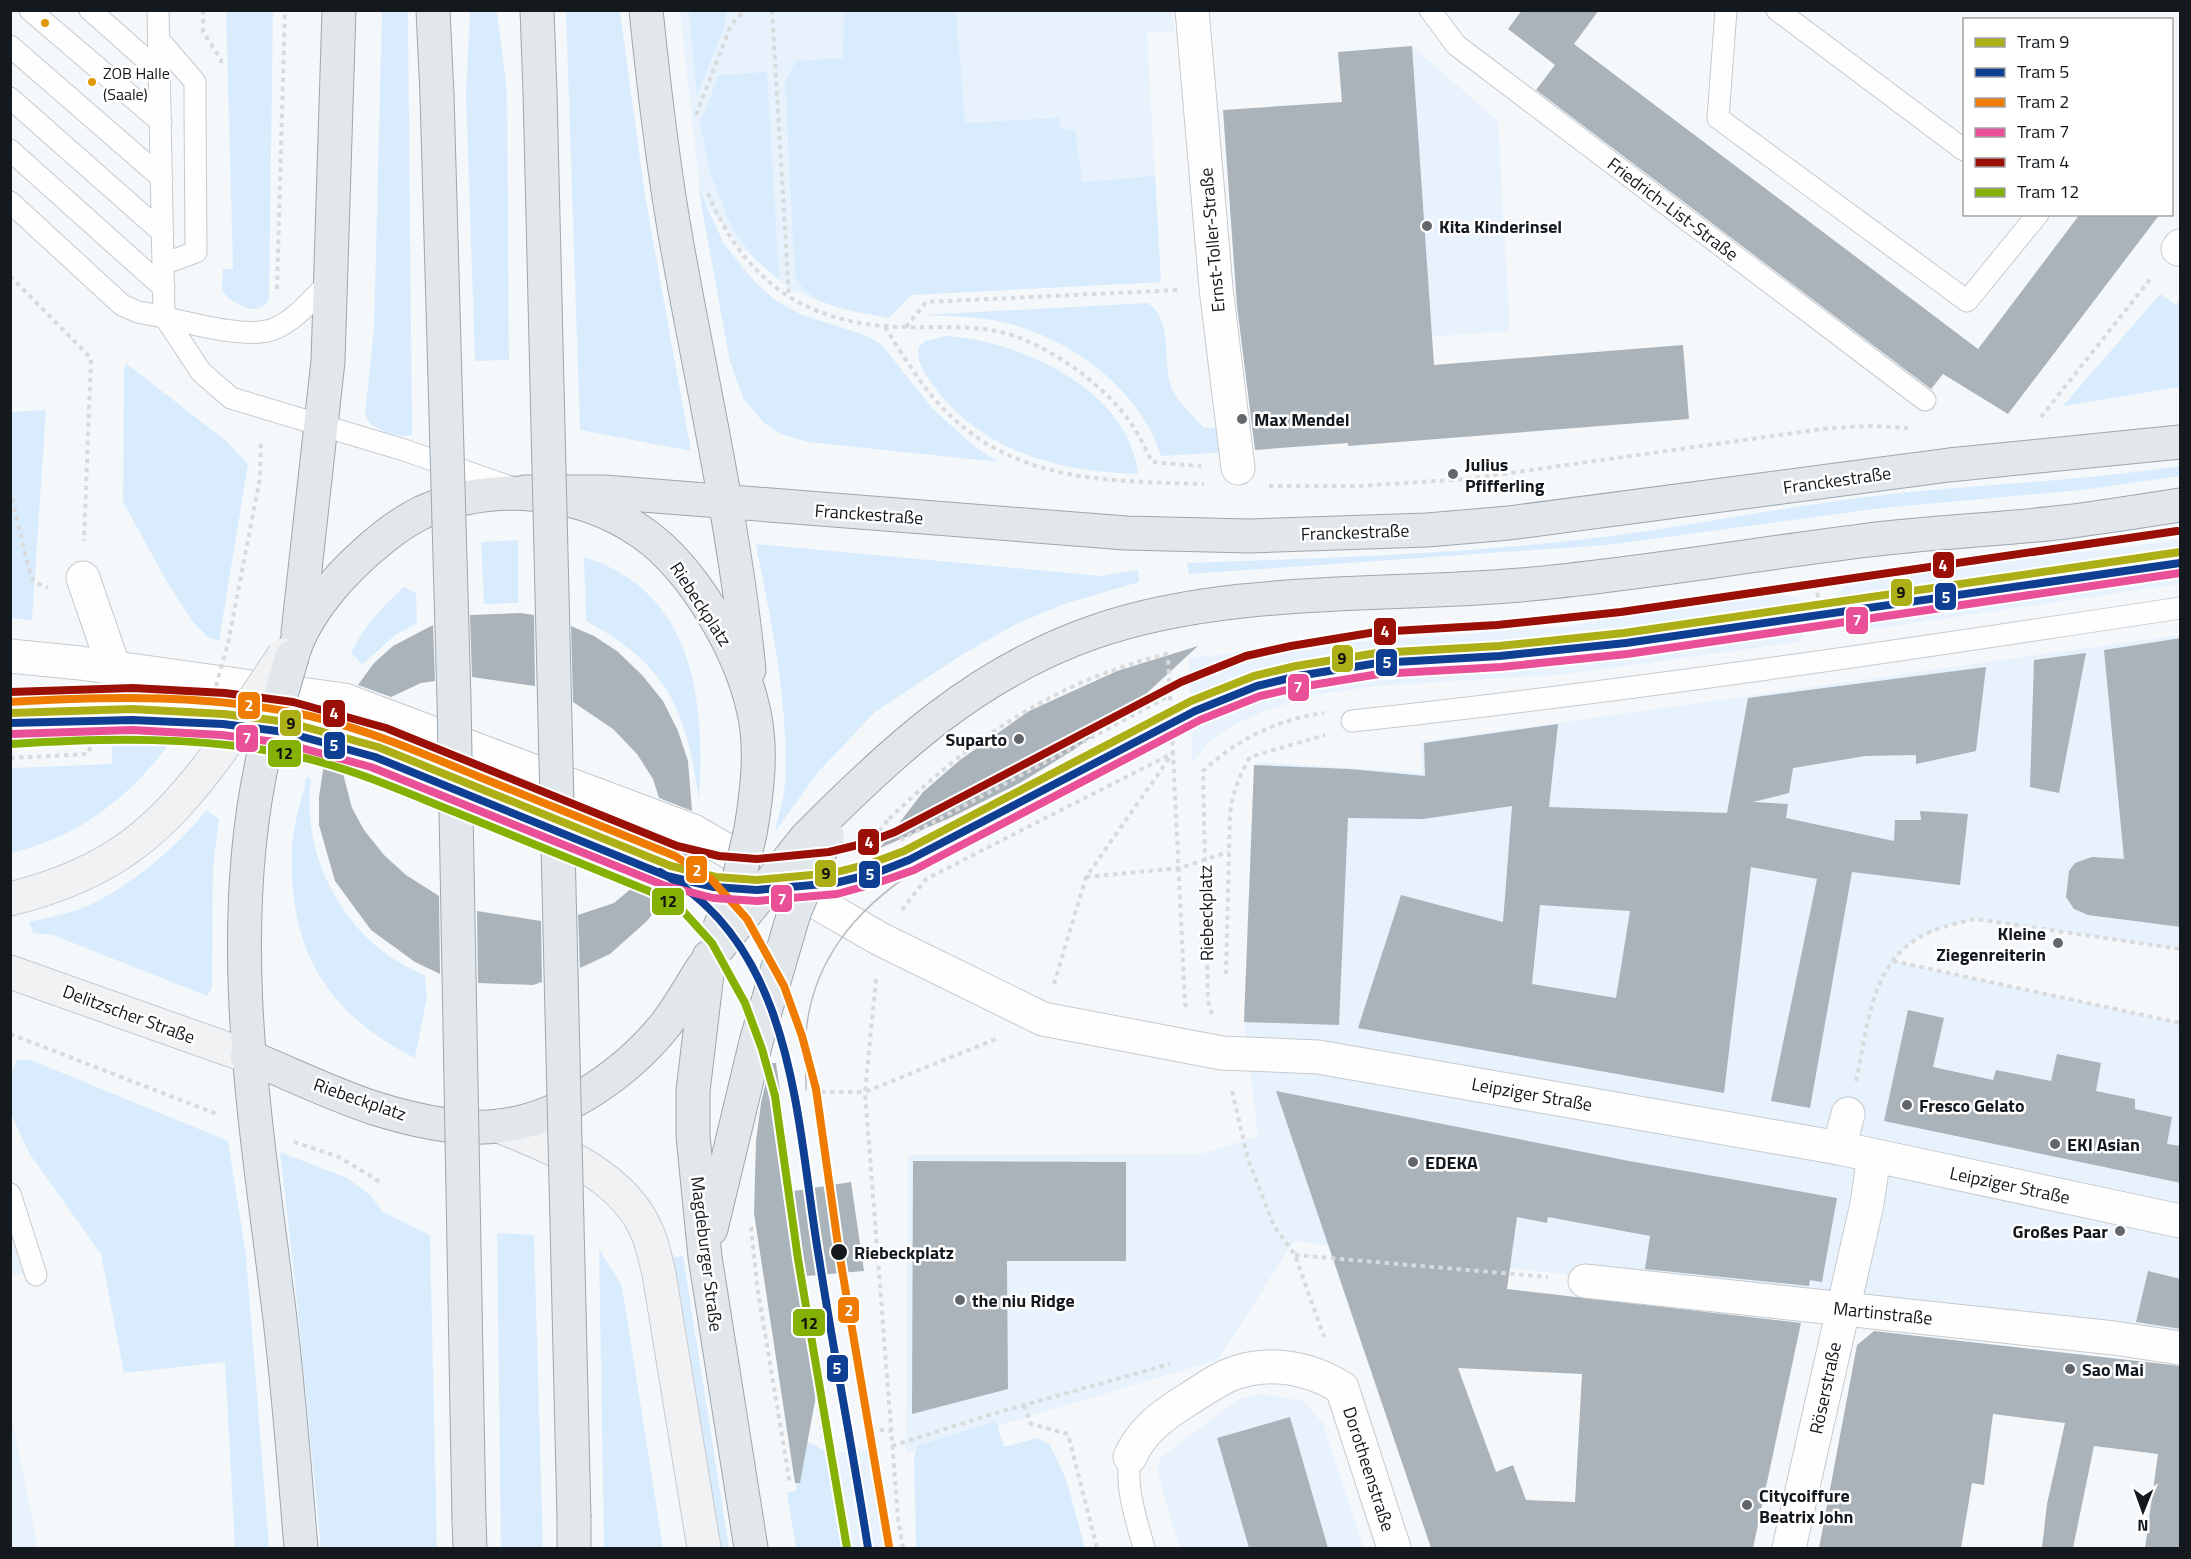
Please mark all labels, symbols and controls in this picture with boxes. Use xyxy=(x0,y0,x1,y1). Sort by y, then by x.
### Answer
unlabelled marker xyxy=(39,17,51,29)
legend xyxy=(1963,18,2173,216)
text: Tram 9 xyxy=(2017,28,2069,55)
text: Tram 5 xyxy=(2017,58,2069,85)
place label: ZOB Halle (Saale) xyxy=(103,61,170,106)
marker: ZOB Halle (Saale) xyxy=(86,76,98,88)
text: Tram 2 xyxy=(2017,88,2069,115)
text: Tram 7 xyxy=(2017,118,2069,145)
text: Tram 4 xyxy=(2017,148,2069,175)
street label: Friedrich-List-Straße xyxy=(1602,151,1744,267)
street label: Ernst-Toller-Straße xyxy=(1192,167,1232,313)
text: Tram 12 xyxy=(2017,178,2079,205)
place label: Kita Kinderinsel xyxy=(1439,213,1562,240)
marker: Kita Kinderinsel xyxy=(1420,219,1434,233)
place label: Max Mendel xyxy=(1254,406,1350,433)
marker: Max Mendel xyxy=(1235,412,1249,426)
place label: Julius Pfifferling xyxy=(1465,451,1545,499)
street label: Franckestraße xyxy=(1781,459,1893,501)
marker: Julius Pfifferling xyxy=(1446,467,1460,481)
street label: Franckestraße xyxy=(814,497,924,531)
street label: Franckestraße xyxy=(1300,517,1410,547)
line badge: 4 xyxy=(1932,551,1955,579)
text: 4 xyxy=(1939,553,1948,577)
street label: Riebeckplatz xyxy=(663,556,739,652)
line badge: 9 xyxy=(1890,578,1913,607)
text: 9 xyxy=(1897,580,1906,604)
line badge: 5 xyxy=(1934,582,1957,611)
text: 5 xyxy=(1942,585,1951,609)
line badge: 7 xyxy=(1845,606,1869,635)
text: 7 xyxy=(1853,608,1861,632)
line badge: 4 xyxy=(1373,617,1397,646)
text: 4 xyxy=(1381,619,1390,643)
line badge: 9 xyxy=(1331,644,1354,673)
text: 9 xyxy=(1338,646,1347,670)
line badge: 5 xyxy=(1375,648,1398,677)
text: 5 xyxy=(1383,650,1392,674)
line badge: 7 xyxy=(1287,673,1310,702)
text: 7 xyxy=(1294,675,1302,699)
line badge: 2 xyxy=(237,691,261,720)
text: 2 xyxy=(245,693,253,717)
line badge: 4 xyxy=(322,699,346,728)
text: 4 xyxy=(330,701,339,725)
line badge: 9 xyxy=(279,709,302,737)
text: 9 xyxy=(287,711,296,735)
line badge: 7 xyxy=(235,724,259,753)
text: 7 xyxy=(243,726,251,750)
place label: Suparto xyxy=(945,726,1007,753)
line badge: 5 xyxy=(323,731,346,760)
marker: Suparto xyxy=(1012,732,1026,746)
text: 5 xyxy=(330,733,339,757)
line badge: 12 xyxy=(267,739,302,768)
text: 12 xyxy=(275,741,293,765)
line badge: 4 xyxy=(857,828,880,856)
text: 4 xyxy=(865,830,874,854)
line badge: 2 xyxy=(685,855,708,884)
text: 2 xyxy=(693,858,701,882)
line badge: 9 xyxy=(814,859,837,888)
line badge: 5 xyxy=(858,860,881,889)
text: 9 xyxy=(822,861,831,885)
text: 5 xyxy=(866,862,875,886)
street label: Riebeckplatz xyxy=(1192,865,1220,961)
line badge: 7 xyxy=(770,884,793,913)
line badge: 12 xyxy=(651,887,685,916)
text: 7 xyxy=(778,887,786,911)
text: 12 xyxy=(659,889,677,913)
place label: Kleine Ziegenreiterin xyxy=(1936,920,2046,968)
marker: Kleine Ziegenreiterin xyxy=(2051,936,2065,950)
street label: Delitzscher Straße xyxy=(59,978,199,1050)
street label: Leipziger Straße xyxy=(1469,1070,1595,1118)
street label: Riebeckplatz xyxy=(310,1071,410,1127)
place label: Fresco Gelato xyxy=(1919,1092,2024,1119)
marker: Fresco Gelato xyxy=(1900,1098,1914,1112)
place label: EKI Asian xyxy=(2067,1131,2140,1158)
marker: EKI Asian xyxy=(2048,1137,2062,1151)
place label: EDEKA xyxy=(1425,1149,1478,1176)
marker: EDEKA xyxy=(1406,1155,1420,1169)
street label: Leipziger Straße xyxy=(1947,1159,2073,1211)
street label: Magdeburger Straße xyxy=(684,1175,730,1333)
place label: Großes Paar xyxy=(2012,1218,2108,1245)
marker: Großes Paar xyxy=(2113,1224,2127,1238)
place label: Riebeckplatz xyxy=(854,1239,954,1266)
marker: Riebeckplatz xyxy=(829,1242,849,1262)
place label: the niu Ridge xyxy=(972,1287,1075,1314)
marker: the niu Ridge xyxy=(953,1293,967,1307)
street label: Martinstraße xyxy=(1832,1294,1934,1332)
line badge: 2 xyxy=(837,1296,860,1324)
text: 2 xyxy=(845,1298,853,1322)
line badge: 12 xyxy=(792,1308,826,1337)
text: 12 xyxy=(800,1311,818,1335)
street label: Röserstraße xyxy=(1802,1339,1848,1437)
line badge: 5 xyxy=(826,1354,849,1383)
text: 5 xyxy=(833,1356,842,1380)
place label: Sao Mai xyxy=(2082,1356,2144,1383)
marker: Sao Mai xyxy=(2063,1362,2077,1376)
street label: Dorotheenstraße xyxy=(1336,1403,1402,1535)
north arrow xyxy=(2113,1481,2173,1541)
place label: Citycoiffure Beatrix John xyxy=(1759,1482,1854,1530)
marker: Citycoiffure Beatrix John xyxy=(1740,1498,1754,1512)
text: N xyxy=(2137,1514,2148,1538)

